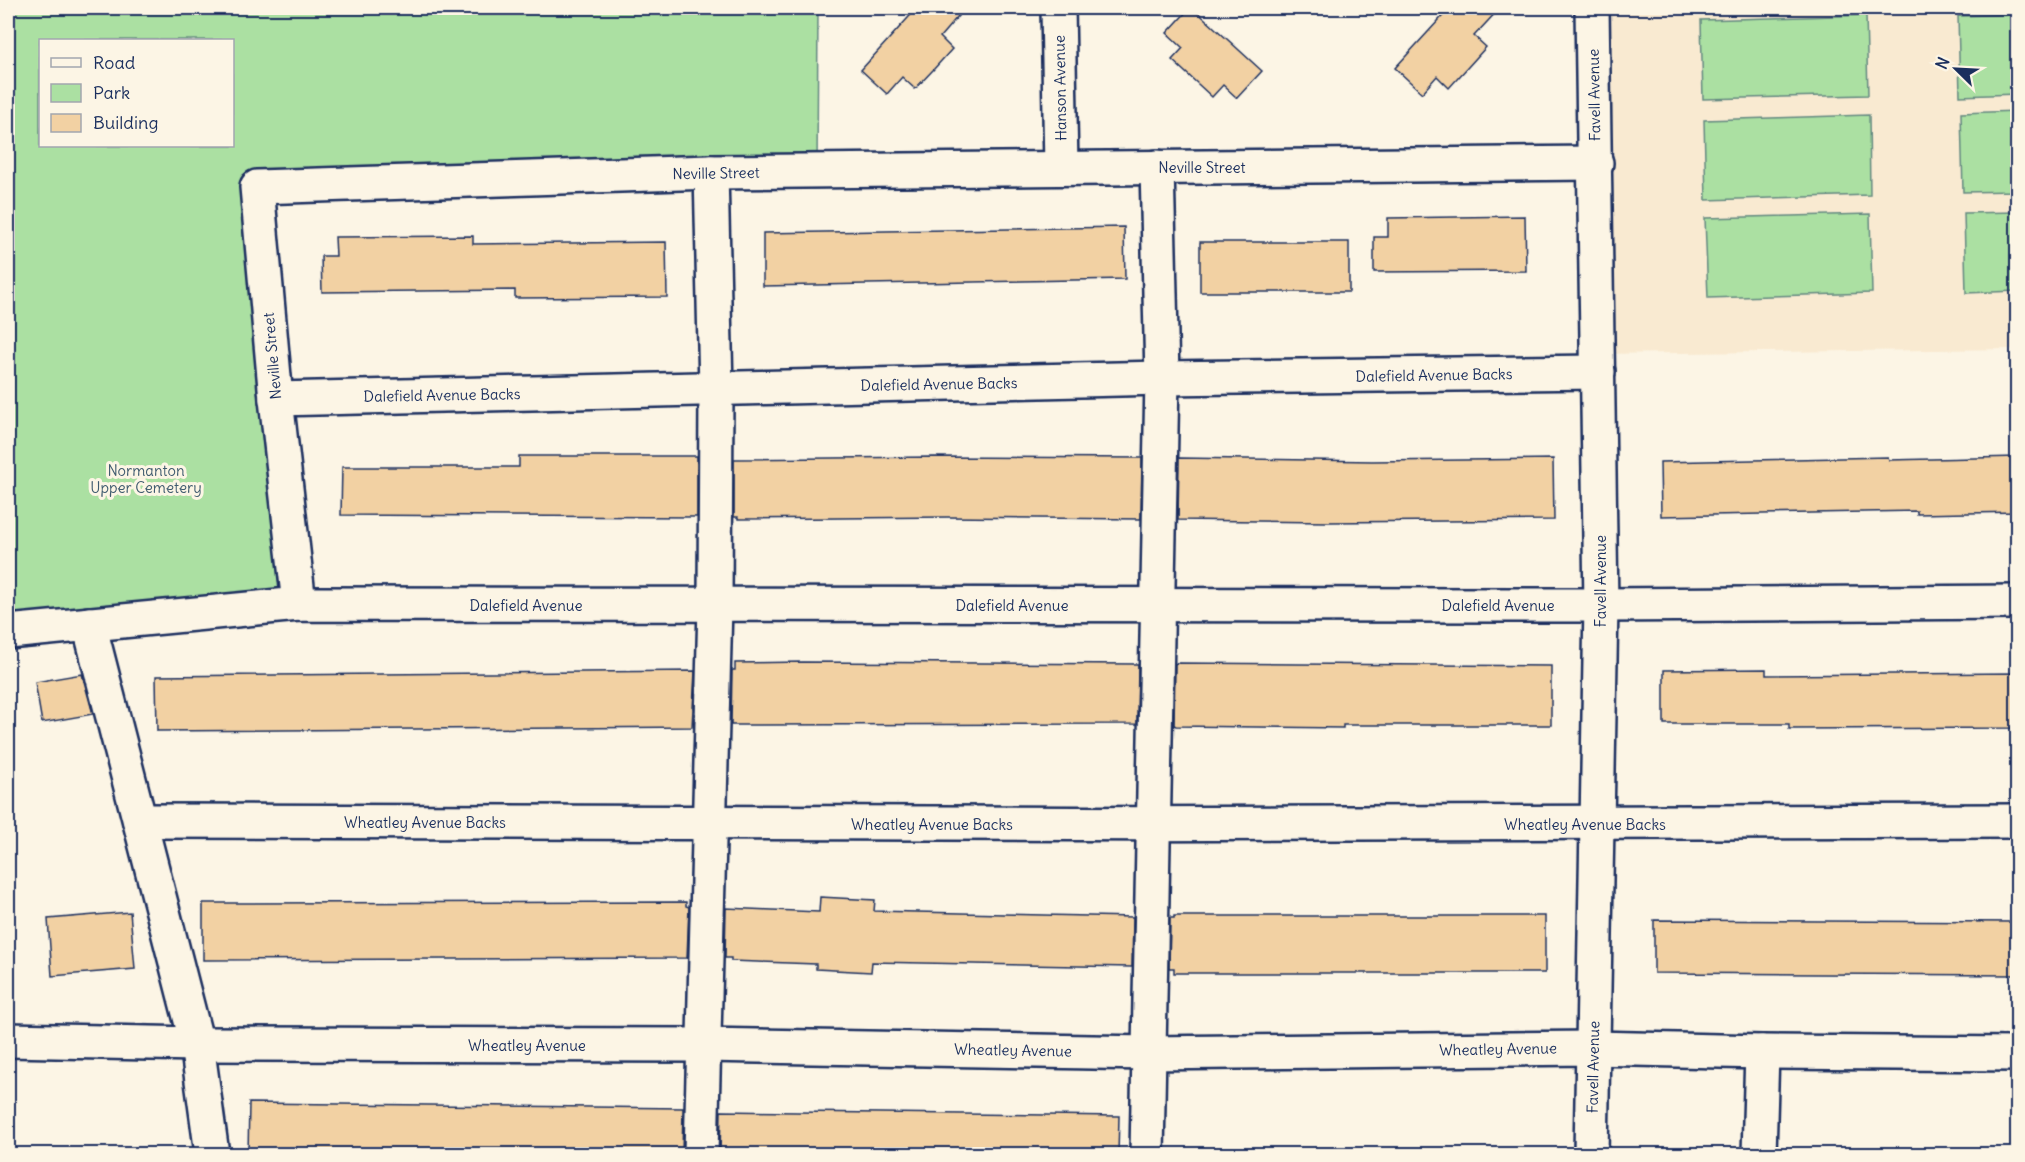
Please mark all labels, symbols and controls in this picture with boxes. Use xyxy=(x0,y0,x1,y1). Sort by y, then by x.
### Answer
street label: Hanson Avenue xyxy=(1050,35,1070,141)
legend xyxy=(39,39,234,147)
north arrow xyxy=(1926,39,1986,99)
street label: Favell Avenue xyxy=(1584,49,1604,141)
text: Road xyxy=(93,51,136,74)
text: N xyxy=(1931,54,1954,72)
text: Park xyxy=(93,81,130,104)
text: Building xyxy=(93,111,158,134)
street label: Neville Street xyxy=(1158,158,1246,177)
street label: Neville Street xyxy=(672,163,760,183)
street label: Neville Street xyxy=(259,312,285,400)
street label: Dalefield Avenue Backs xyxy=(1355,364,1513,386)
street label: Dalefield Avenue Backs xyxy=(860,373,1018,395)
street label: Dalefield Avenue Backs xyxy=(363,384,521,406)
park label: Normanton Upper Cemetery xyxy=(90,461,202,497)
street label: Favell Avenue xyxy=(1591,535,1610,627)
street label: Dalefield Avenue xyxy=(469,596,583,615)
street label: Dalefield Avenue xyxy=(955,596,1069,615)
street label: Dalefield Avenue xyxy=(1441,596,1555,615)
street label: Wheatley Avenue Backs xyxy=(344,813,506,832)
street label: Wheatley Avenue Backs xyxy=(851,815,1013,834)
street label: Wheatley Avenue Backs xyxy=(1504,815,1666,834)
street label: Favell Avenue xyxy=(1583,1021,1603,1113)
street label: Wheatley Avenue xyxy=(468,1036,586,1055)
street label: Wheatley Avenue xyxy=(1439,1038,1557,1060)
street label: Wheatley Avenue xyxy=(954,1039,1072,1061)

